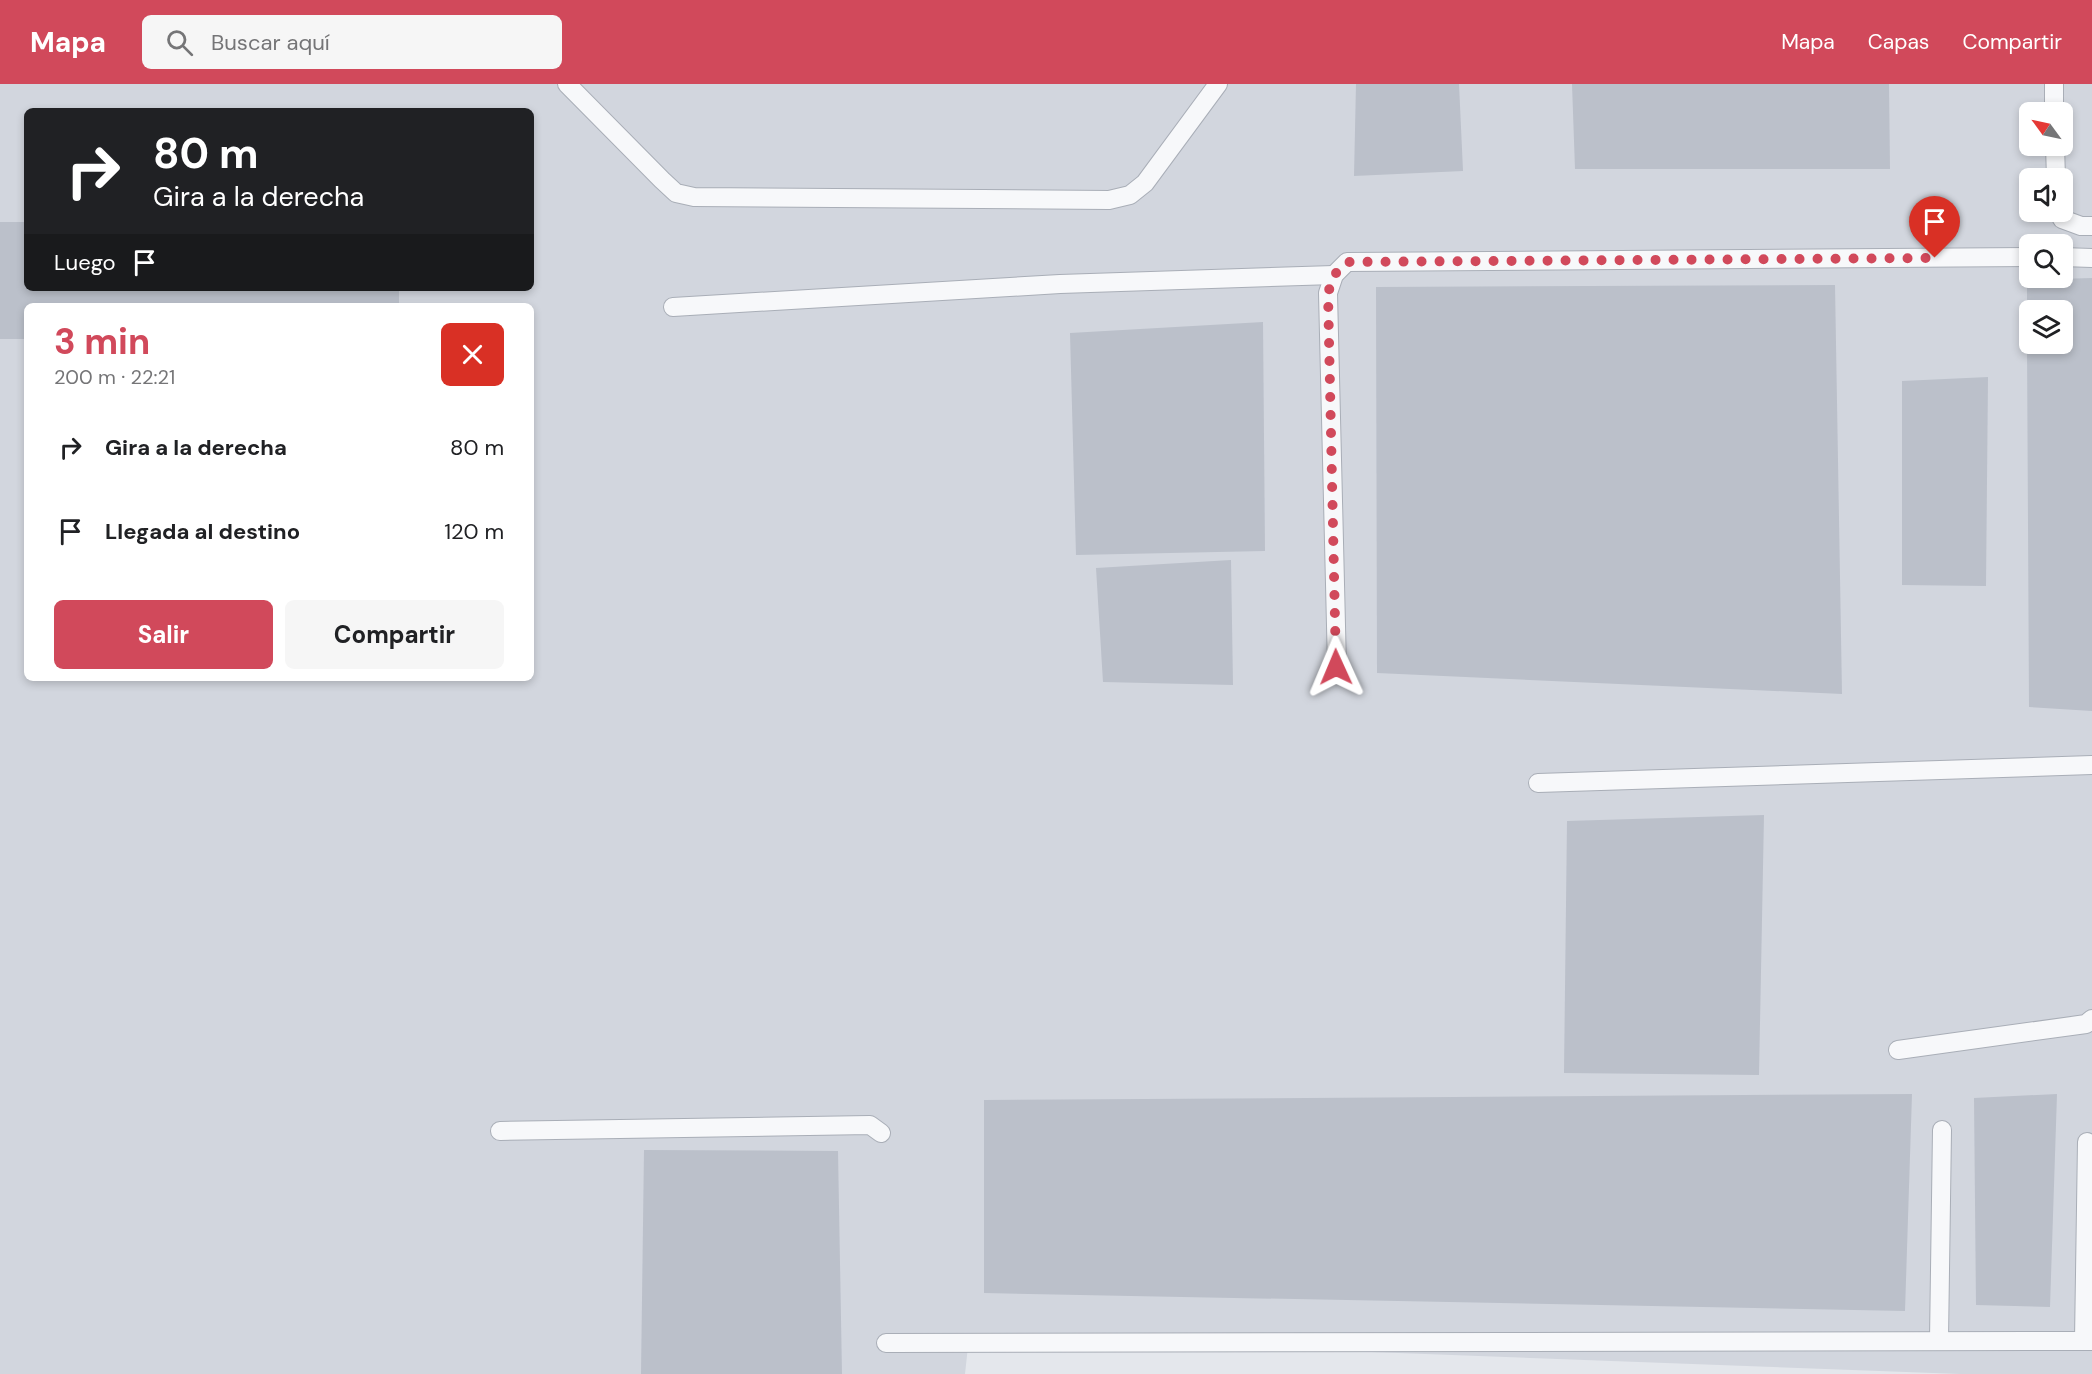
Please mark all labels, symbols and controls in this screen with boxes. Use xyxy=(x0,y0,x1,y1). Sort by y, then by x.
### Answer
search box xyxy=(142,15,562,69)
text: Mapa xyxy=(30,24,106,61)
icon: search xyxy=(163,26,196,59)
text: Buscar aquí xyxy=(211,28,330,57)
text: Mapa xyxy=(1781,28,1835,56)
text: Capas xyxy=(1868,28,1929,56)
text: Compartir xyxy=(1962,28,2062,56)
north arrow xyxy=(2019,102,2073,156)
map controls xyxy=(2019,102,2073,354)
text: 80 m xyxy=(153,126,259,181)
icon: right xyxy=(54,132,132,210)
button: sound xyxy=(2019,168,2073,222)
text: Gira a la derecha xyxy=(153,179,364,214)
pin xyxy=(1909,196,1960,258)
icon: arrive xyxy=(1918,205,1951,238)
button: search xyxy=(2019,234,2073,288)
icon: arrive xyxy=(128,246,161,279)
text: Luego xyxy=(54,248,116,277)
button: layers xyxy=(2019,300,2073,354)
text: 3 min xyxy=(54,318,150,365)
button: close xyxy=(441,323,504,386)
text: 200 m · 22:21 xyxy=(54,364,175,390)
icon: right xyxy=(54,431,87,464)
text: Gira a la derecha xyxy=(105,433,287,462)
text: 80 m xyxy=(450,433,504,462)
icon: arrive xyxy=(54,515,87,548)
text: Llegada al destino xyxy=(105,517,300,546)
text: 120 m xyxy=(444,517,504,546)
button: Salir xyxy=(54,600,273,669)
button: Compartir xyxy=(285,600,504,669)
position arrow xyxy=(1304,635,1368,699)

